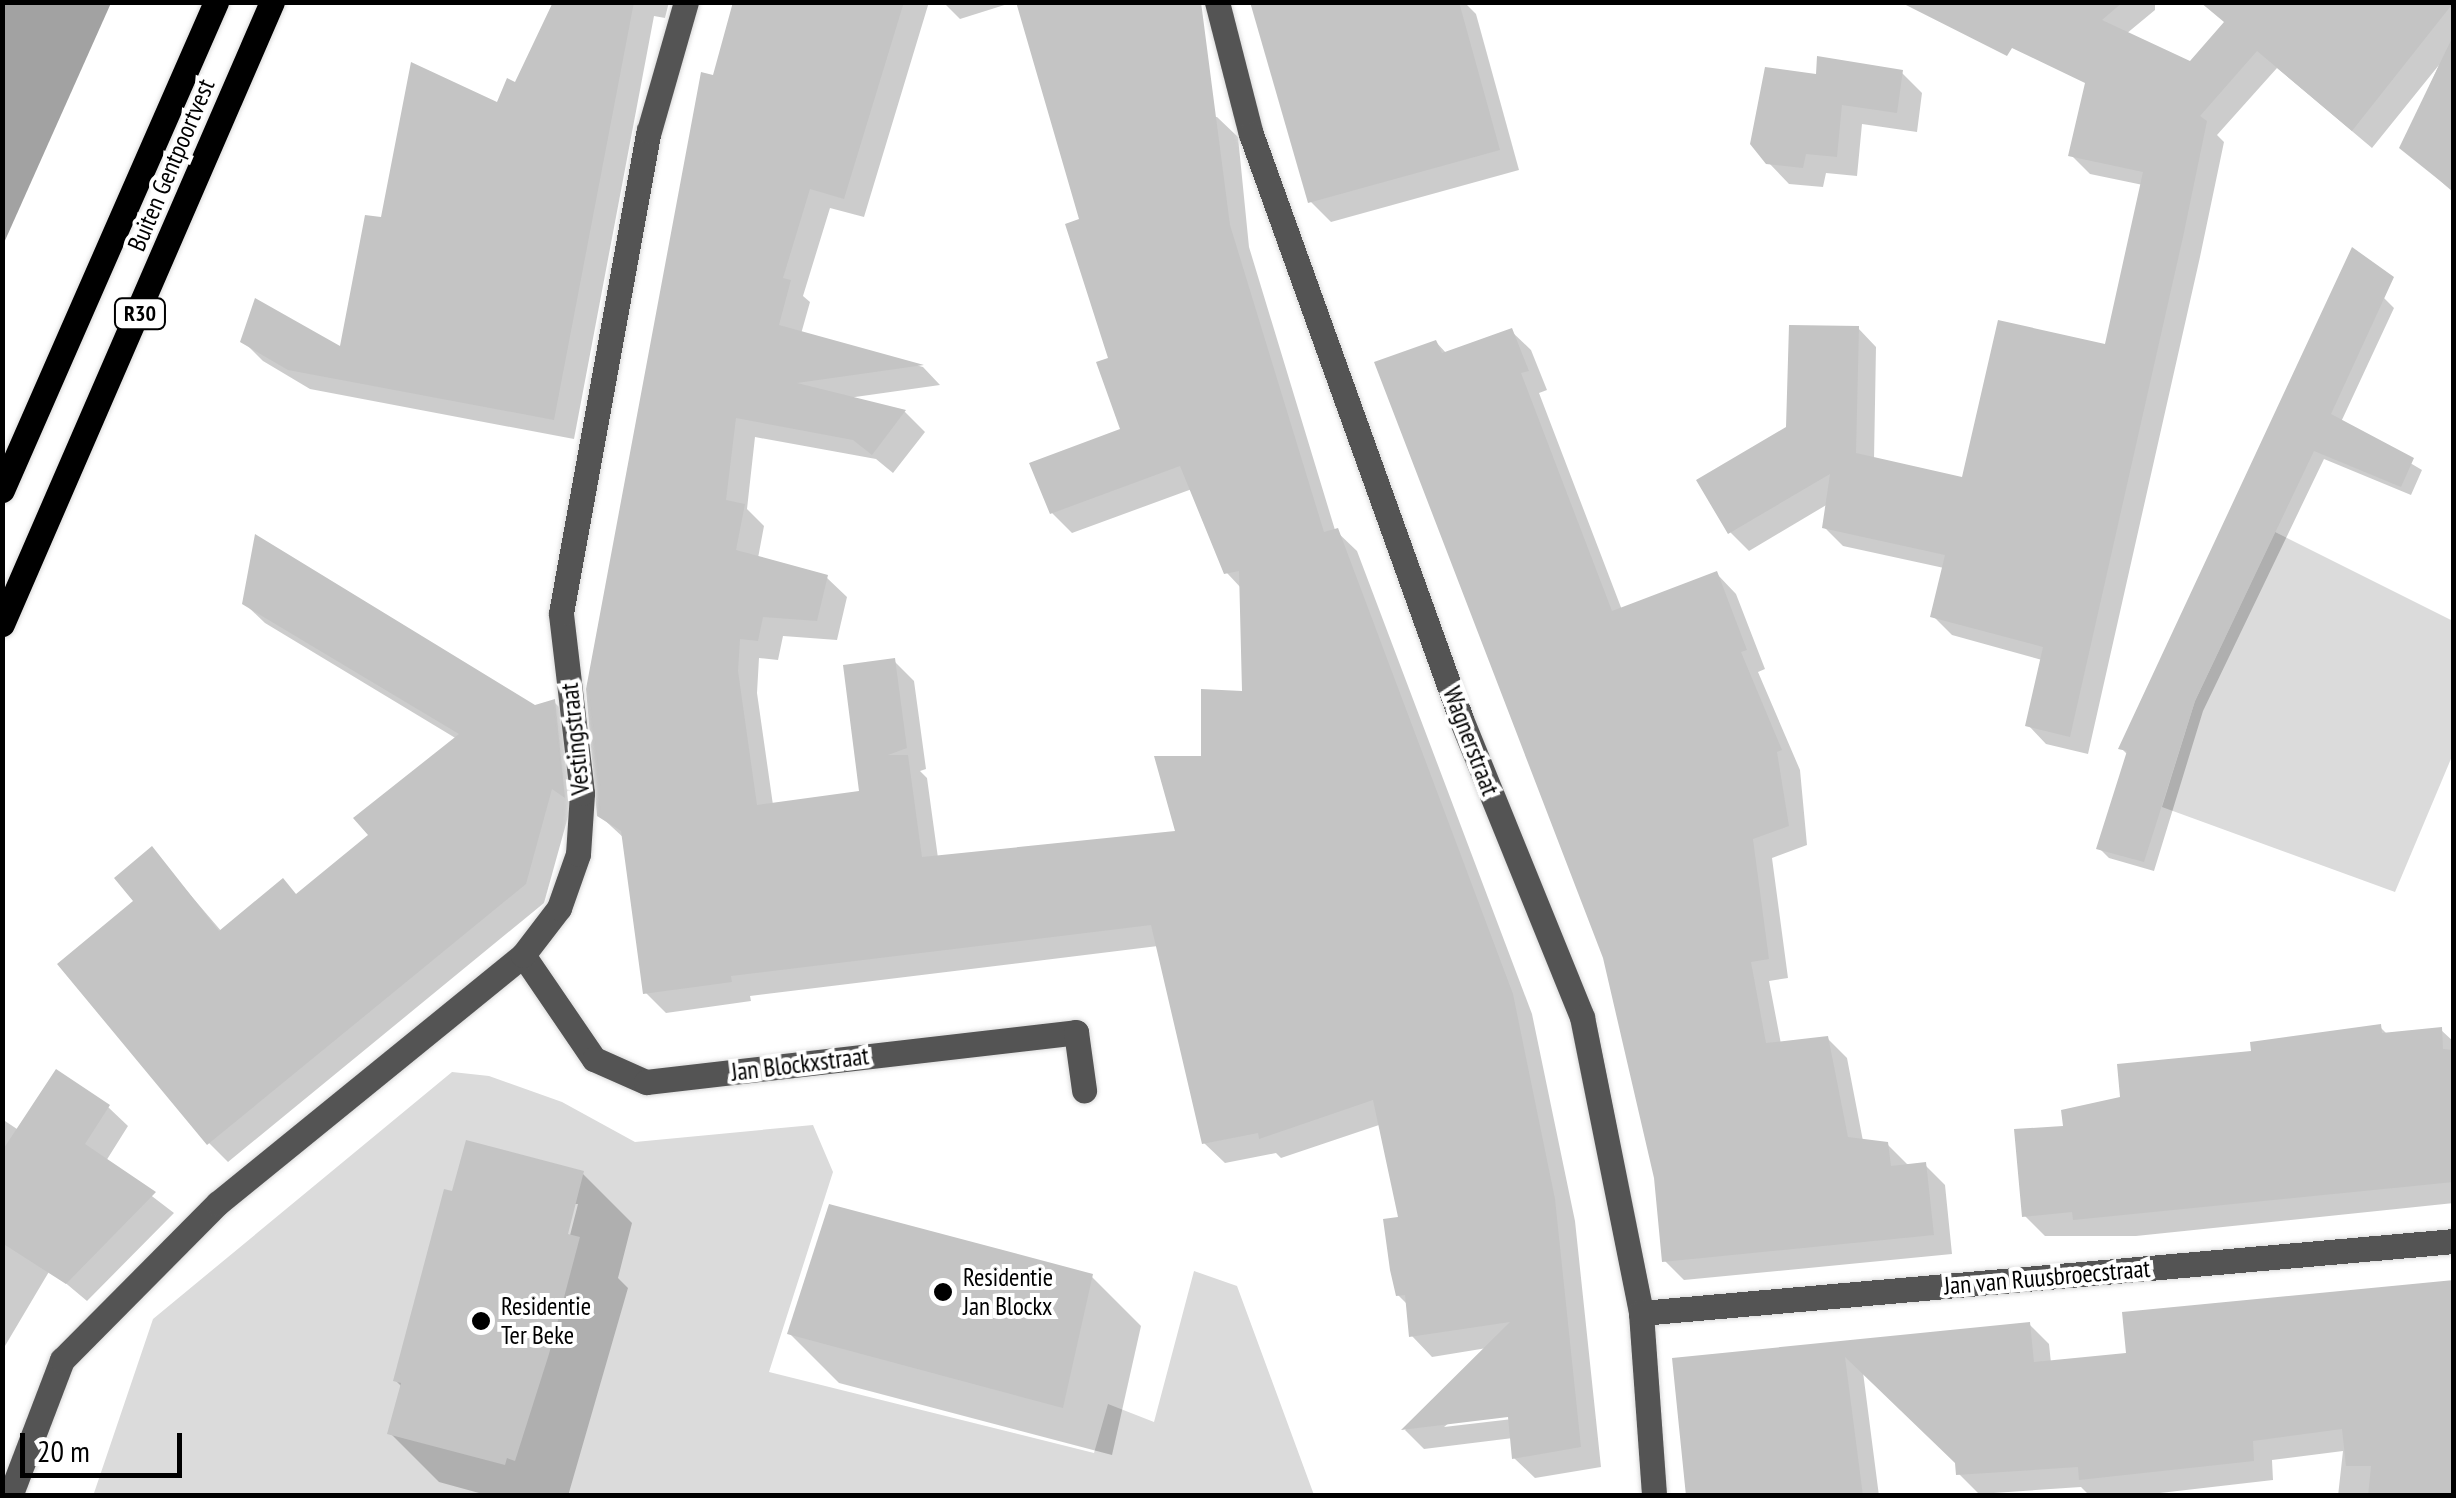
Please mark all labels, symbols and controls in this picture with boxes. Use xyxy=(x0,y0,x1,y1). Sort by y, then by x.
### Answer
street label: Buiten Gentpoortvest xyxy=(121,75,221,255)
road number: R30 xyxy=(112,297,168,331)
street label: Vestingstraat xyxy=(554,682,596,796)
street label: Wagnerstraat xyxy=(1437,682,1505,800)
street label: Jan Blockxstraat xyxy=(730,1041,870,1087)
street label: Jan van Ruusbroecstraat xyxy=(1943,1253,2151,1301)
place label: Residentie Jan Blockx xyxy=(963,1263,1053,1322)
marker: Residentie Jan Blockx xyxy=(932,1281,954,1303)
place label: Residentie Ter Beke xyxy=(501,1292,591,1351)
marker: Residentie Ter Beke xyxy=(470,1310,492,1332)
scale bar xyxy=(25,1413,188,1475)
text: 20 m xyxy=(37,1431,90,1470)

